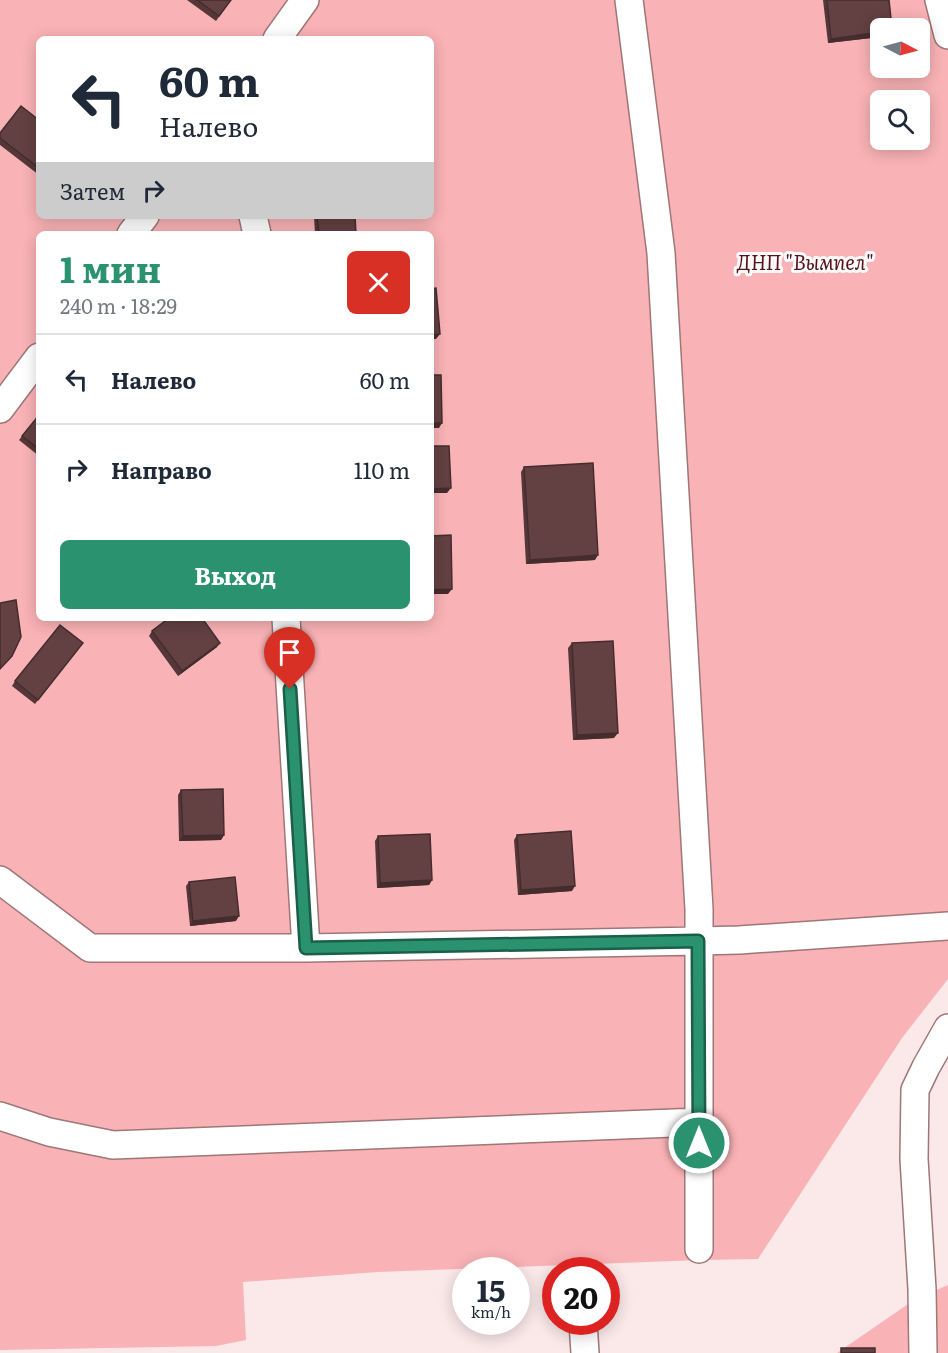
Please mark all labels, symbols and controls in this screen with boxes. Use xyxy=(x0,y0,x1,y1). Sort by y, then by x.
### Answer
north arrow xyxy=(870,18,930,78)
map controls xyxy=(870,18,930,150)
text: 60 m xyxy=(159,48,260,110)
icon: left xyxy=(60,60,138,138)
button: search xyxy=(870,90,930,150)
text: Налево xyxy=(159,105,258,145)
text: Затем xyxy=(60,174,125,207)
icon: right xyxy=(137,174,170,207)
text: 1 мин xyxy=(60,241,161,294)
park label: ДНП "Вымпел" xyxy=(736,246,874,276)
button: close xyxy=(347,251,410,314)
text: 240 m · 18:29 xyxy=(60,290,177,320)
icon: left xyxy=(60,363,93,396)
text: Налево xyxy=(111,363,196,396)
text: 60 m xyxy=(360,363,410,396)
icon: right xyxy=(60,453,93,486)
text: Направо xyxy=(111,453,212,486)
text: 110 m xyxy=(354,453,410,486)
button: Выход xyxy=(60,540,410,609)
pin xyxy=(264,627,315,689)
icon: arrive xyxy=(273,636,306,669)
position arrow xyxy=(667,1111,731,1175)
speed limit sign: 20 xyxy=(542,1257,620,1335)
text: 15 xyxy=(477,1267,505,1311)
text: km/h xyxy=(471,1300,511,1323)

